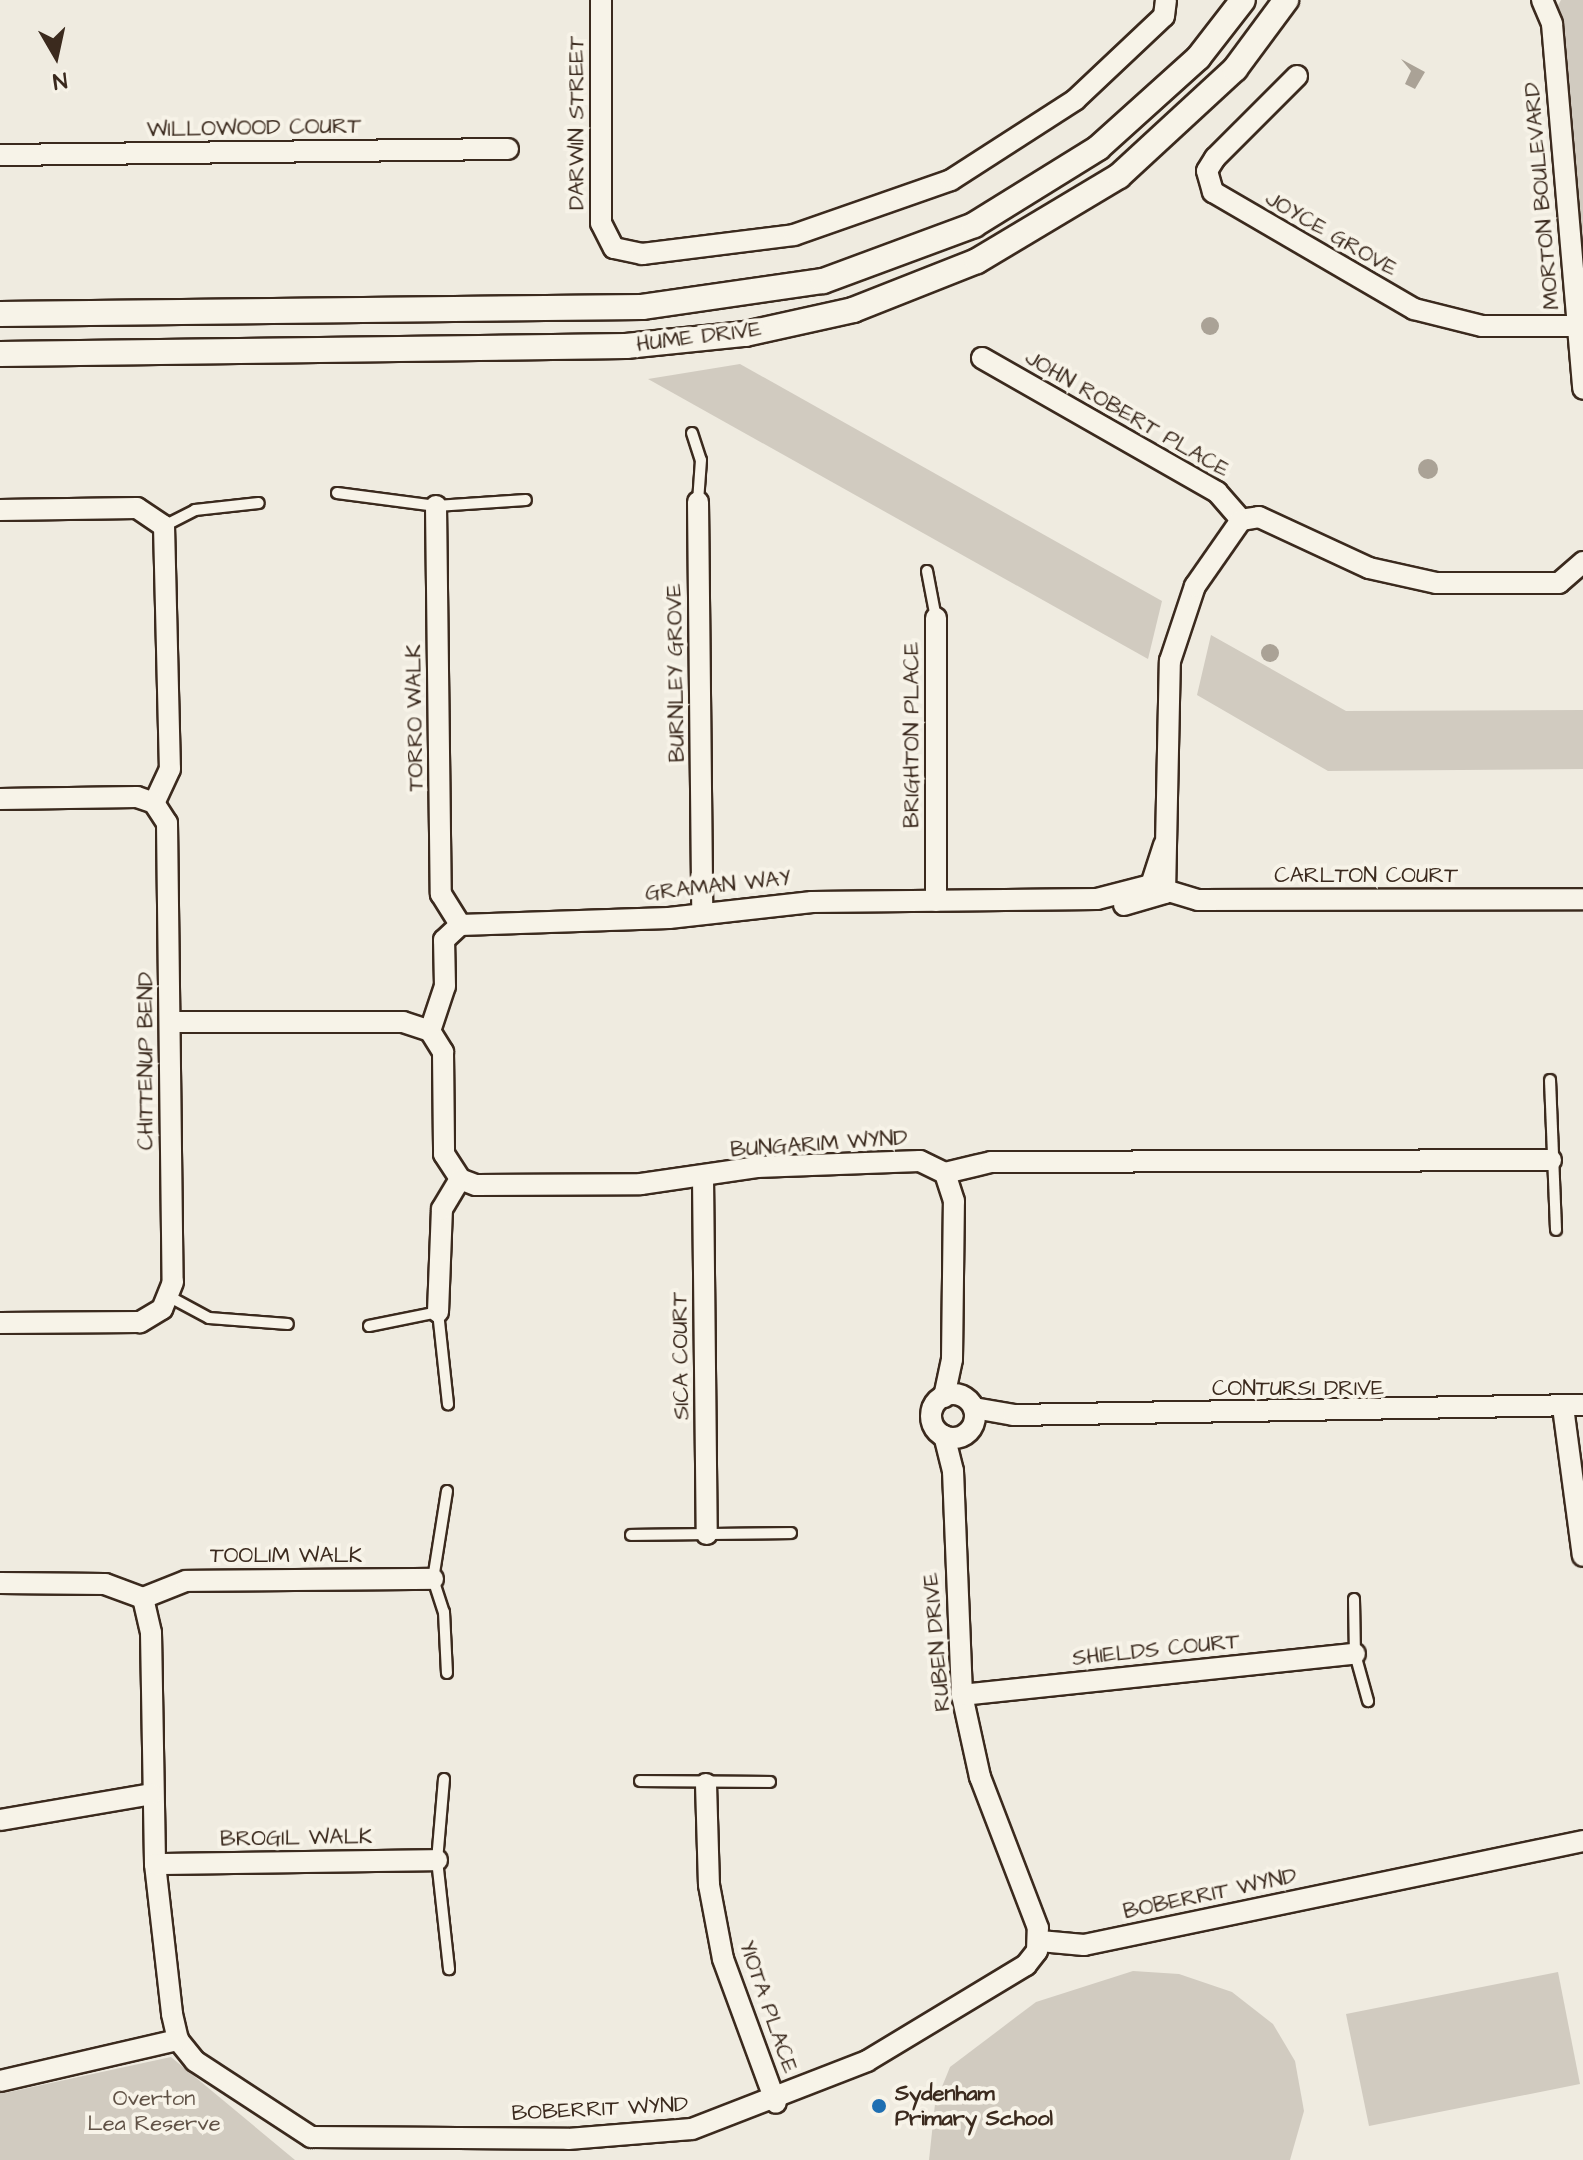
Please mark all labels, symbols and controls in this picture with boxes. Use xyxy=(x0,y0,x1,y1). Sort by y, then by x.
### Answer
north arrow xyxy=(16,16,96,96)
street label: DARWIN STREET xyxy=(564,36,590,210)
text: N xyxy=(51,64,69,97)
street label: MORTON BOULEVARD xyxy=(1519,81,1565,311)
street label: WILLOWOOD COURT xyxy=(147,113,361,143)
street label: JOYCE GROVE xyxy=(1260,186,1402,282)
street label: HUME DRIVE xyxy=(635,316,763,358)
street label: JOHN ROBERT PLACE xyxy=(1020,345,1234,483)
street label: BURNLEY GROVE xyxy=(661,583,691,763)
street label: BRIGHTON PLACE xyxy=(899,642,925,828)
street label: TORRO WALK xyxy=(401,644,429,792)
street label: CARLTON COURT xyxy=(1274,863,1458,889)
street label: GRAMAN WAY xyxy=(644,865,792,907)
street label: CHITTENUP BEND xyxy=(133,972,159,1150)
street label: BUNGARIM WYND xyxy=(729,1125,909,1163)
street label: SICA COURT xyxy=(667,1292,695,1420)
street label: CONTURSI DRIVE xyxy=(1212,1376,1384,1402)
street label: TOOLIM WALK xyxy=(210,1543,362,1569)
street label: RUBEN DRIVE xyxy=(918,1571,956,1713)
street label: SHIELDS COURT xyxy=(1071,1628,1241,1672)
street label: BROGIL WALK xyxy=(220,1823,372,1853)
street label: BOBERRIT WYND xyxy=(1121,1863,1299,1925)
street label: YIOTA PLACE xyxy=(733,1937,803,2077)
place label: Sydenham Primary School xyxy=(895,2080,1053,2132)
park label: Overton Lea Reserve xyxy=(87,2085,221,2136)
street label: BOBERRIT WYND xyxy=(511,2091,689,2127)
marker: Sydenham Primary School xyxy=(870,2097,888,2115)

